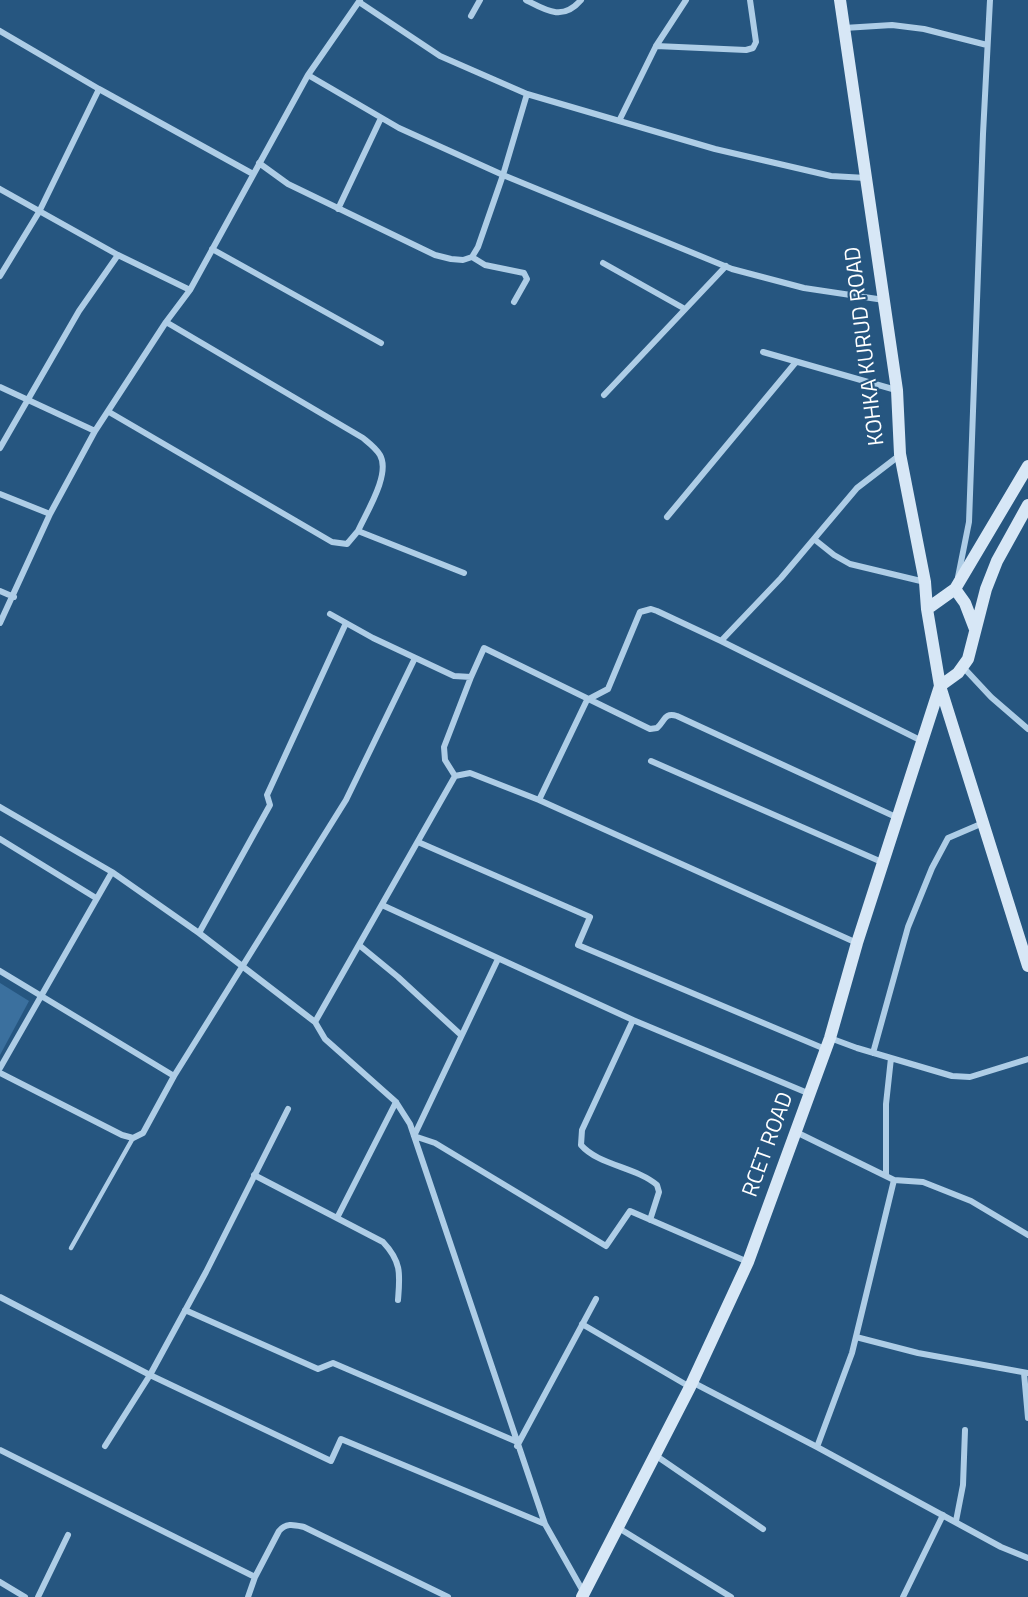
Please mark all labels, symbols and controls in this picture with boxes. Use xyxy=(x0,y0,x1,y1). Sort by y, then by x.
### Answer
street label: KOHKA KURUD ROAD xyxy=(841,245,891,447)
street label: RCET ROAD xyxy=(738,1089,800,1201)

